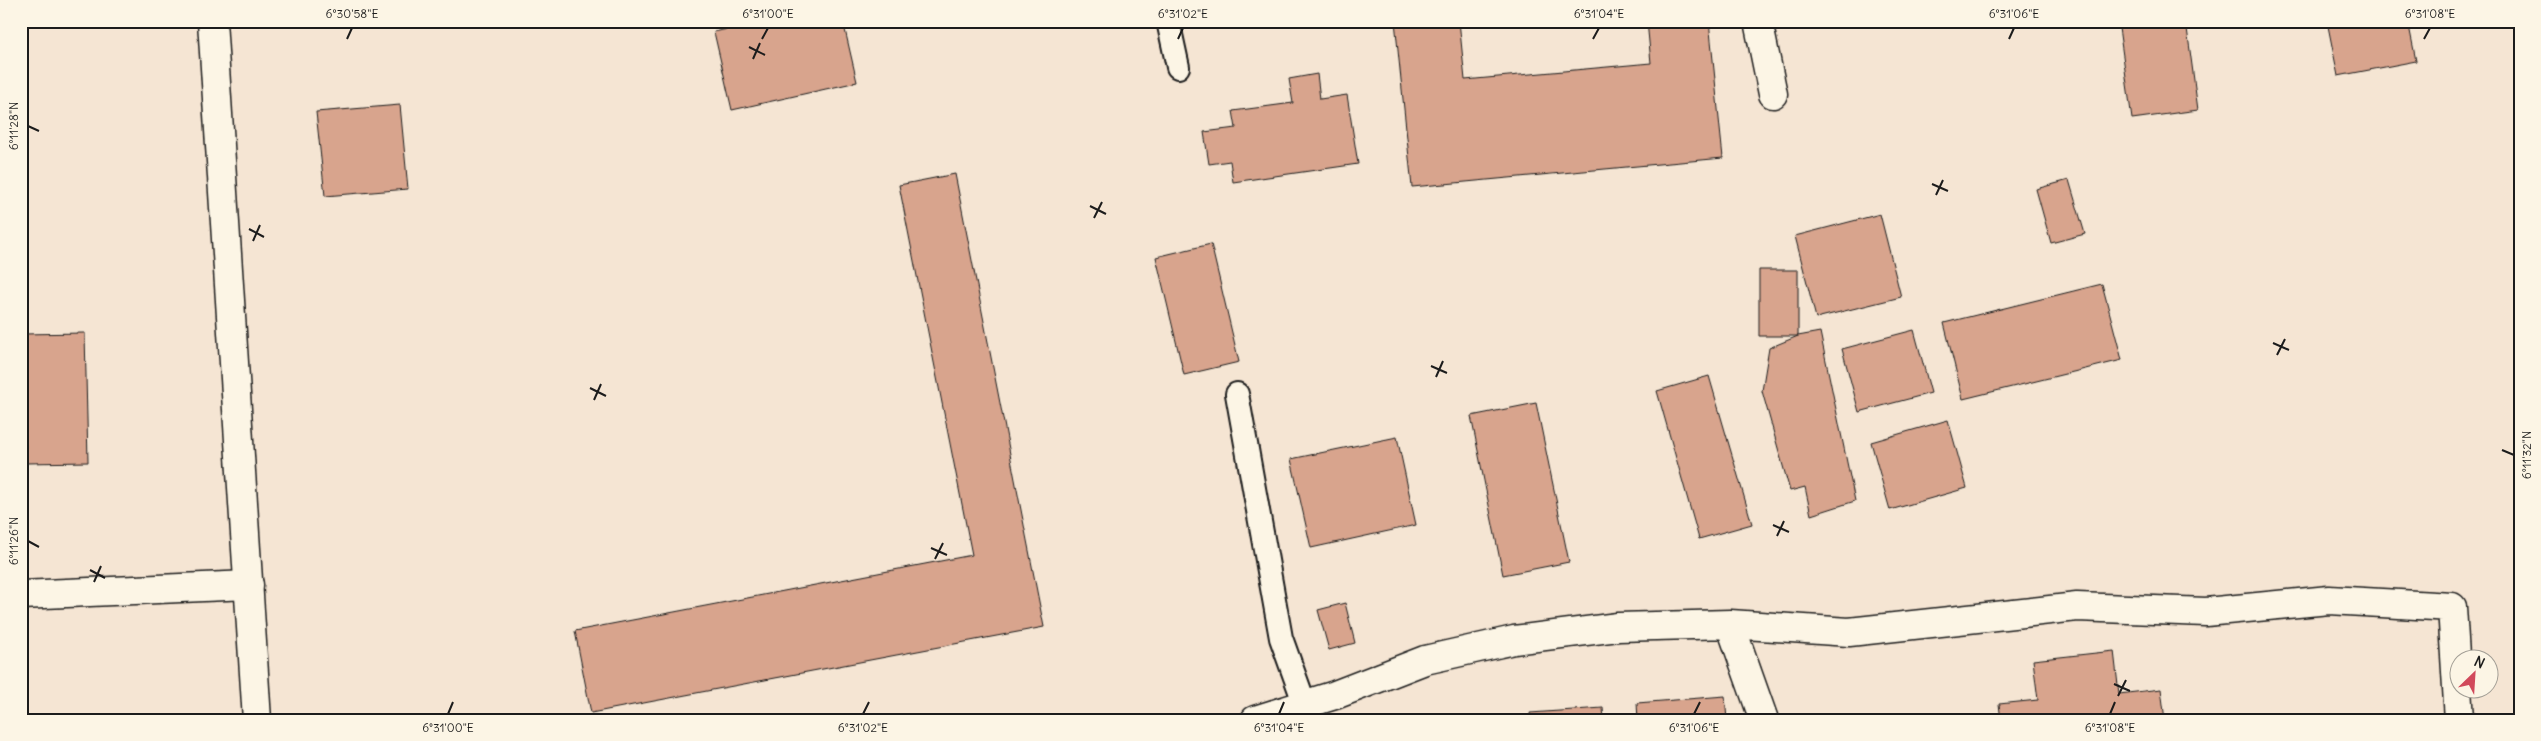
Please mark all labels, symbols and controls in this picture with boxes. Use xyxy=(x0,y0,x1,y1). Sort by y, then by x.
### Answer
text: 6°30'58"E xyxy=(326,6,378,21)
text: 6°31'00"E xyxy=(742,6,794,21)
text: 6°31'02"E xyxy=(1158,6,1208,21)
text: 6°31'04"E xyxy=(1574,6,1624,21)
text: 6°31'06"E xyxy=(1989,6,2039,21)
text: 6°31'08"E xyxy=(2405,6,2455,21)
text: 6°11'28"N xyxy=(6,102,21,150)
text: 6°11'32"N xyxy=(2519,431,2534,479)
text: 6°11'26"N xyxy=(6,517,21,565)
north arrow xyxy=(2448,648,2498,698)
text: N xyxy=(2471,652,2488,672)
text: 6°31'00"E xyxy=(422,720,474,735)
text: 6°31'02"E xyxy=(838,720,888,735)
text: 6°31'04"E xyxy=(1254,720,1304,735)
text: 6°31'06"E xyxy=(1669,720,1719,735)
text: 6°31'08"E xyxy=(2085,720,2135,735)

